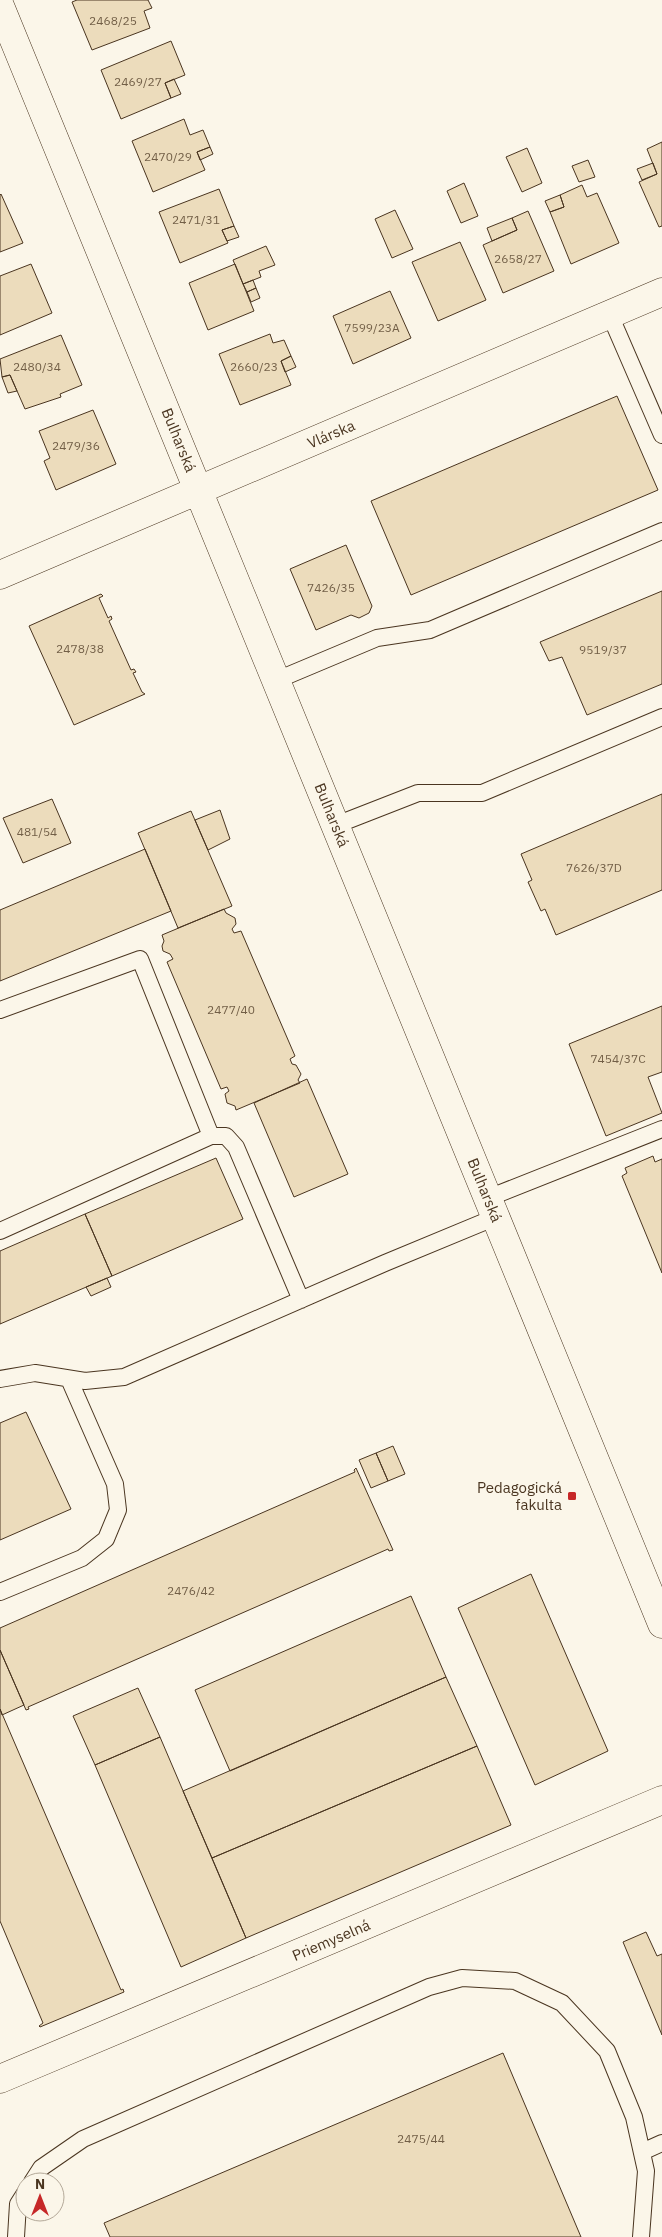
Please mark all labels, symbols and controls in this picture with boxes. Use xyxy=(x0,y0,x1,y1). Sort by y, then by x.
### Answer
house number: 2468/25 xyxy=(89,13,137,28)
house number: 2469/27 xyxy=(114,74,162,89)
house number: 2470/29 xyxy=(144,149,192,164)
house number: 2471/31 xyxy=(172,212,220,227)
house number: 2658/27 xyxy=(494,251,542,266)
house number: 7599/23A xyxy=(344,320,400,335)
house number: 2480/34 xyxy=(13,359,61,374)
house number: 2660/23 xyxy=(230,359,278,374)
street label: Bulharská xyxy=(158,405,200,475)
street label: Vlárska xyxy=(304,416,358,452)
house number: 2479/36 xyxy=(52,438,100,453)
house number: 7426/35 xyxy=(307,580,355,595)
house number: 2478/38 xyxy=(56,641,104,656)
house number: 9519/37 xyxy=(579,642,627,657)
street label: Bulharská xyxy=(311,780,353,850)
house number: 481/54 xyxy=(17,824,57,839)
house number: 7626/37D xyxy=(566,860,622,875)
house number: 2477/40 xyxy=(207,1002,255,1017)
house number: 7454/37C xyxy=(590,1051,646,1066)
street label: Bulharská xyxy=(464,1155,506,1225)
place label: Pedagogická fakulta xyxy=(477,1478,562,1514)
marker: Pedagogická fakulta xyxy=(566,1490,578,1502)
house number: 2476/42 xyxy=(167,1583,215,1598)
street label: Priemyselná xyxy=(289,1915,373,1965)
house number: 2475/44 xyxy=(397,2131,445,2146)
north arrow xyxy=(15,2172,65,2222)
text: N xyxy=(35,2175,45,2193)

